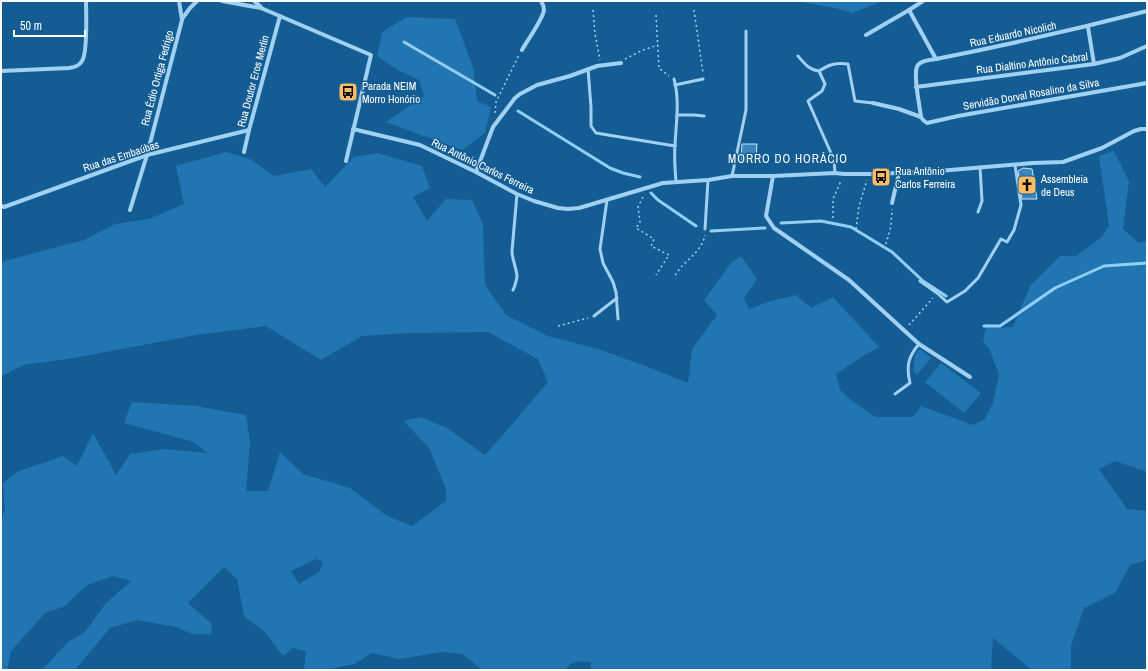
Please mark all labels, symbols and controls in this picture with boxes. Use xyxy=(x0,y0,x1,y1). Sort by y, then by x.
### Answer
scale bar xyxy=(14,12,85,38)
text: 50 m xyxy=(20,18,42,34)
street label: Rua Eduardo Nicolich xyxy=(968,18,1058,50)
street label: Rua Édio Ortiga Fedrigo xyxy=(138,29,176,127)
street label: Rua Doutor Eros Merlin xyxy=(234,33,272,129)
street label: Rua Dialtino Antônio Cabral xyxy=(975,49,1089,77)
street label: Servidão Dorval Rosalino da Silva xyxy=(962,75,1100,113)
place label: Parada NEIM Morro Honório xyxy=(362,79,420,106)
bus stop icon: Parada NEIM Morro Honório xyxy=(337,81,359,103)
street label: Rua Antônio Carlos Ferreira xyxy=(429,135,537,197)
street label: Rua das Embaúbas xyxy=(81,137,161,175)
district label: MORRO DO HORÁCIO xyxy=(728,151,848,167)
place label: Rua Antônio Carlos Ferreira xyxy=(895,164,955,191)
bus stop icon: Rua Antônio Carlos Ferreira xyxy=(870,166,892,188)
place label: Assembleia de Deus xyxy=(1040,172,1088,199)
church icon: Assembleia de Deus xyxy=(1016,174,1038,196)

